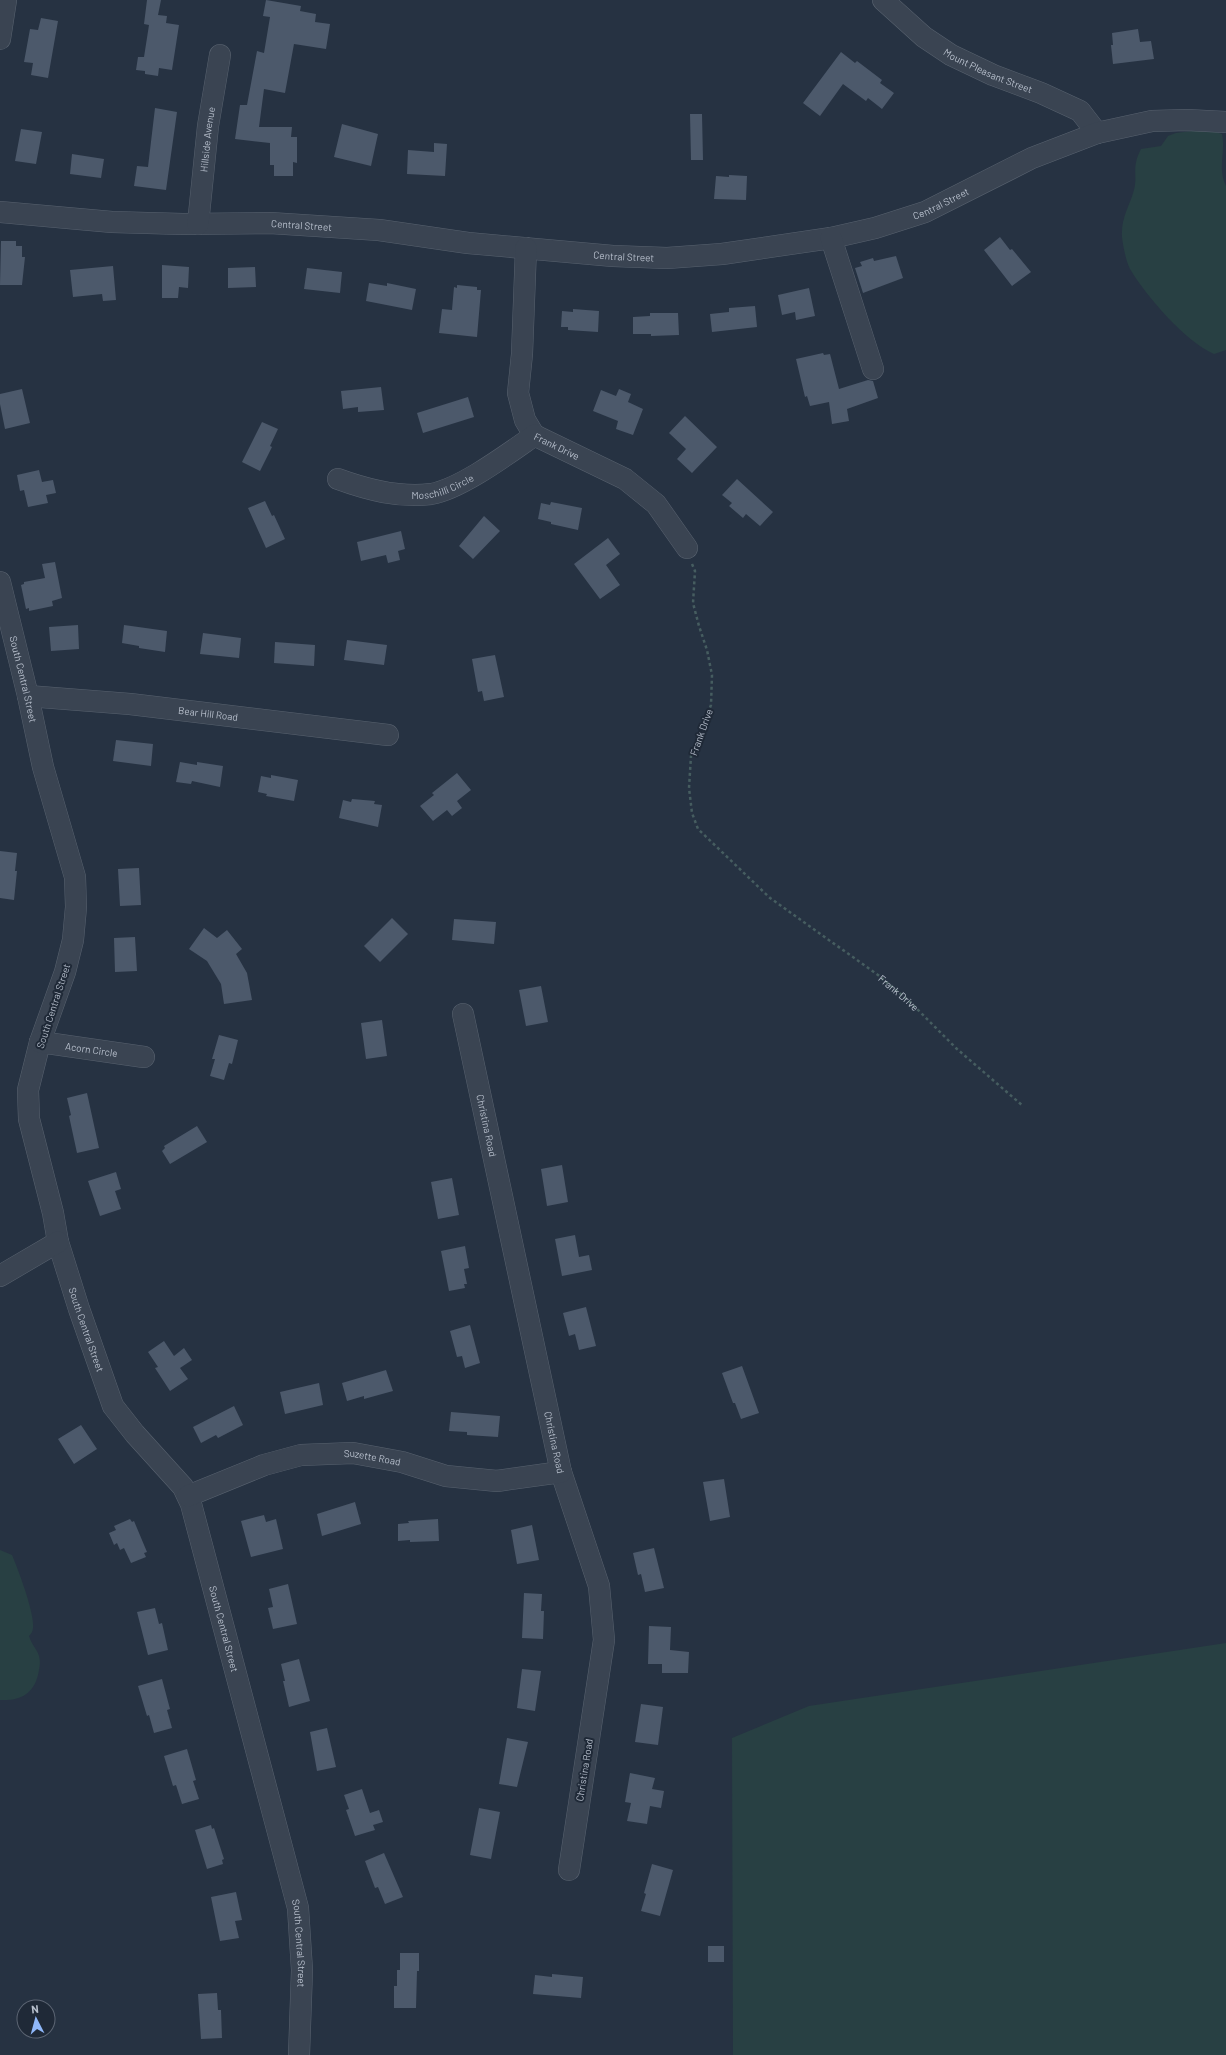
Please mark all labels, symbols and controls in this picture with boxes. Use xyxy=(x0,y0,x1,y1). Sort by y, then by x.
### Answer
street label: Mount Pleasant Street xyxy=(941,46,1035,95)
street label: Hillside Avenue xyxy=(197,106,217,173)
street label: Central Street xyxy=(911,185,971,222)
street label: Central Street xyxy=(271,217,333,233)
street label: Central Street xyxy=(593,248,655,264)
street label: Frank Drive xyxy=(532,430,581,462)
street label: Moschilli Circle xyxy=(411,471,476,501)
street label: South Central Street xyxy=(7,635,40,724)
street label: Bear Hill Road xyxy=(178,704,239,723)
street label: Frank Drive xyxy=(687,707,715,757)
street label: South Central Street xyxy=(34,962,72,1050)
street label: Frank Drive xyxy=(876,972,921,1013)
street label: Acorn Circle xyxy=(65,1040,118,1059)
street label: Christina Road xyxy=(474,1093,499,1158)
street label: South Central Street xyxy=(67,1286,107,1374)
street label: Christina Road xyxy=(542,1410,567,1475)
street label: Suzette Road xyxy=(344,1447,402,1468)
street label: South Central Street xyxy=(207,1585,241,1674)
street label: Christina Road xyxy=(573,1738,595,1802)
street label: South Central Street xyxy=(290,1898,308,1988)
north arrow xyxy=(16,1999,56,2039)
text: N xyxy=(31,2002,39,2015)

